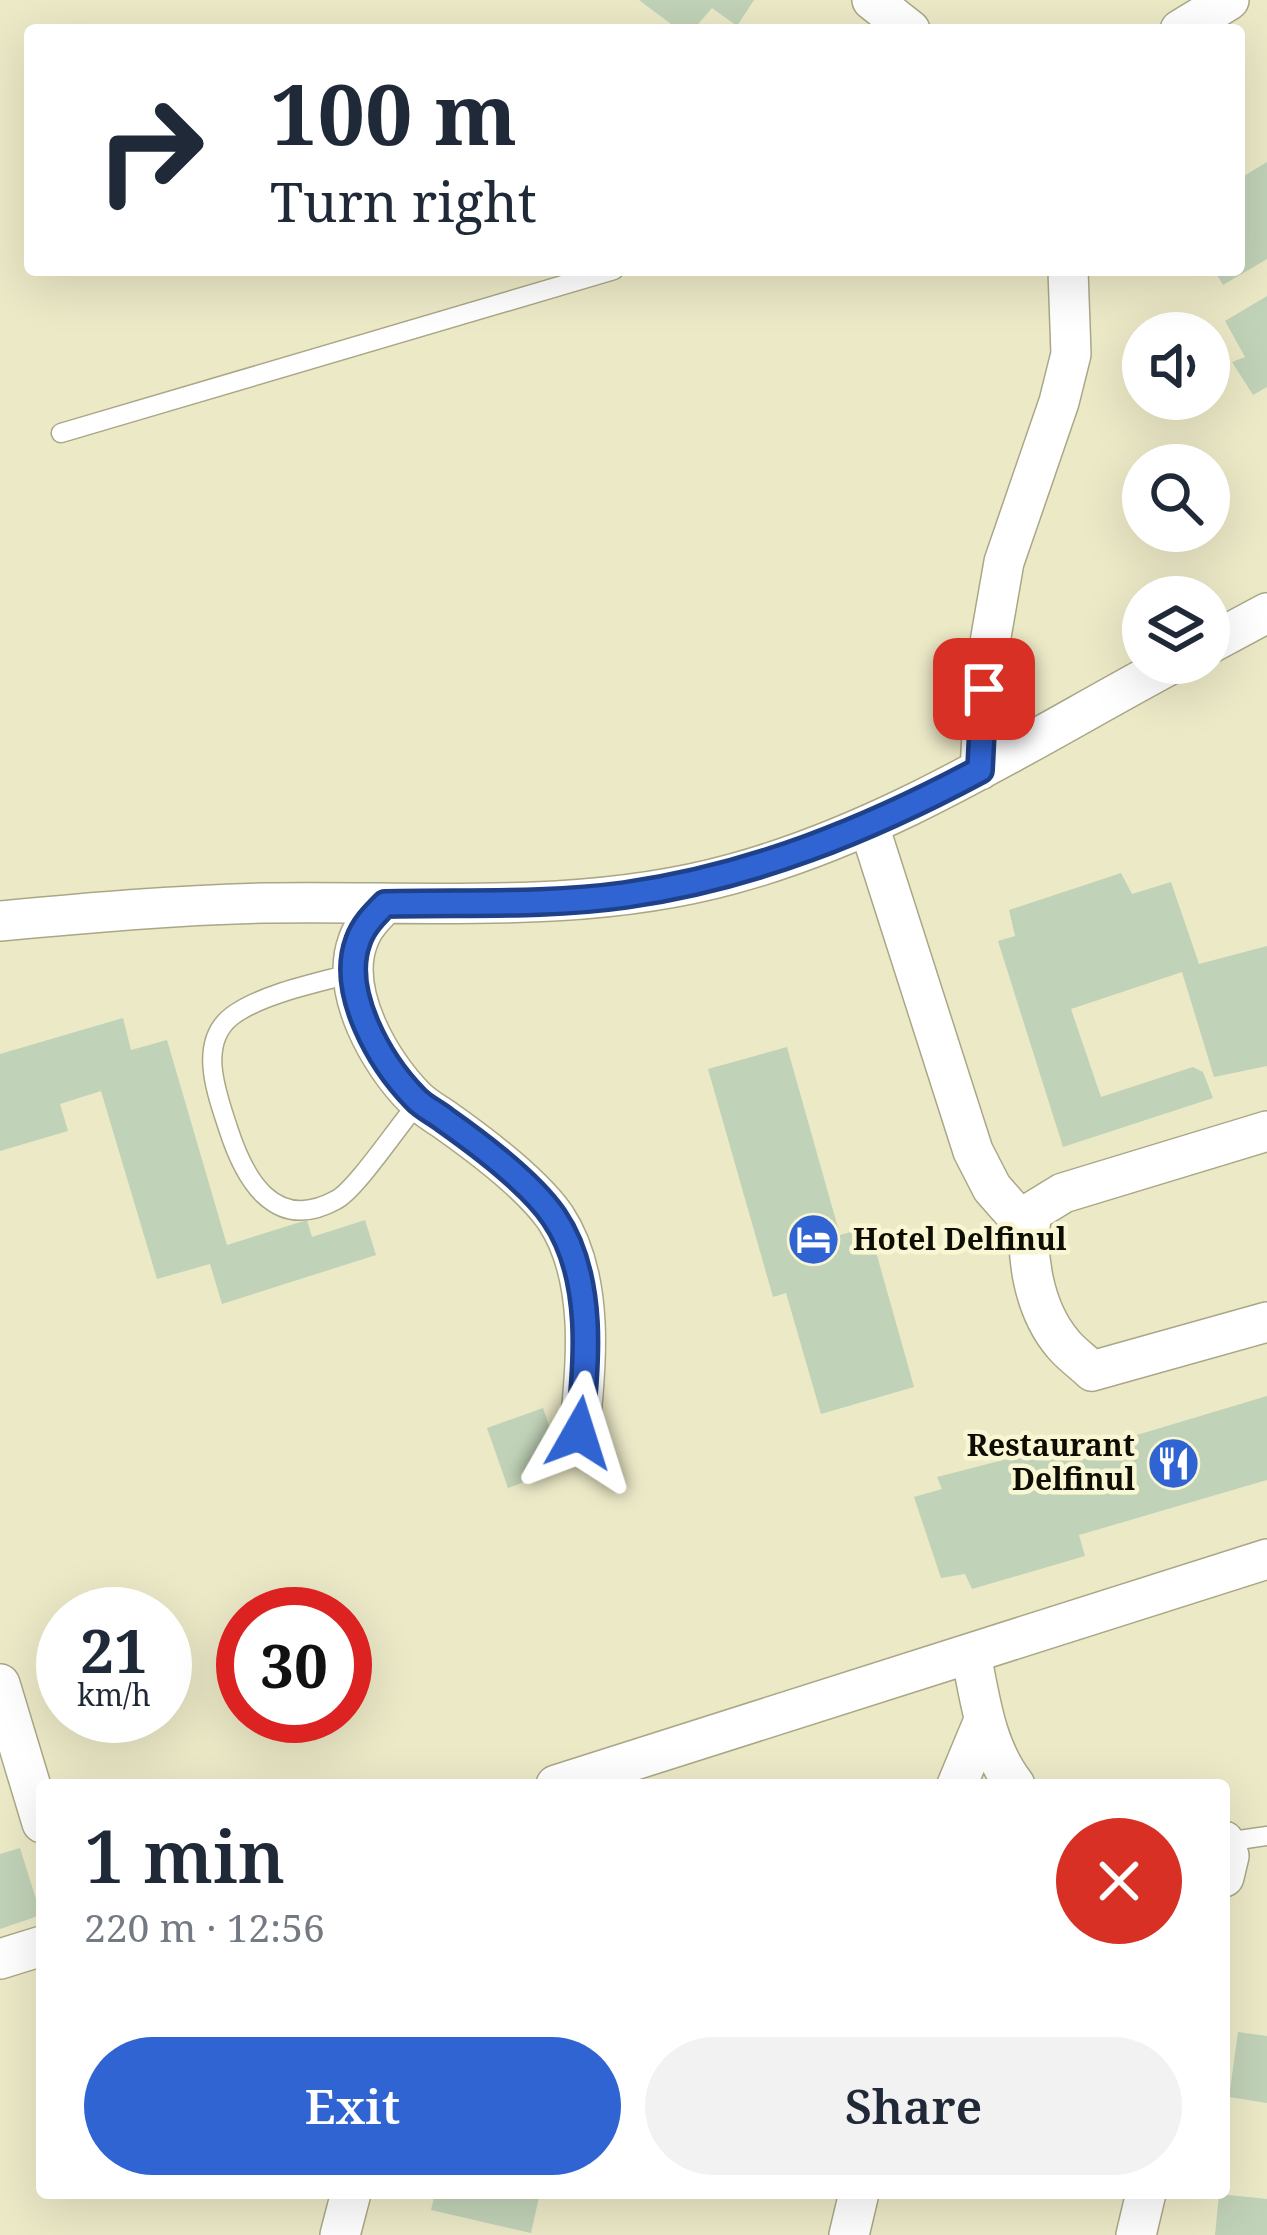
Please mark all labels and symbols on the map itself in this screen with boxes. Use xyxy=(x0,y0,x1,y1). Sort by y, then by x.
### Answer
pin xyxy=(933,638,1035,740)
hotel icon: Hotel Delfinul xyxy=(786,1212,842,1268)
place label: Hotel Delfinul xyxy=(853,1218,1067,1259)
position arrow xyxy=(516,1370,642,1496)
place label: Restaurant Delfinul xyxy=(967,1424,1135,1499)
restaurant icon: Restaurant Delfinul xyxy=(1146,1435,1202,1491)
speed limit sign: 30 xyxy=(216,1587,372,1743)

